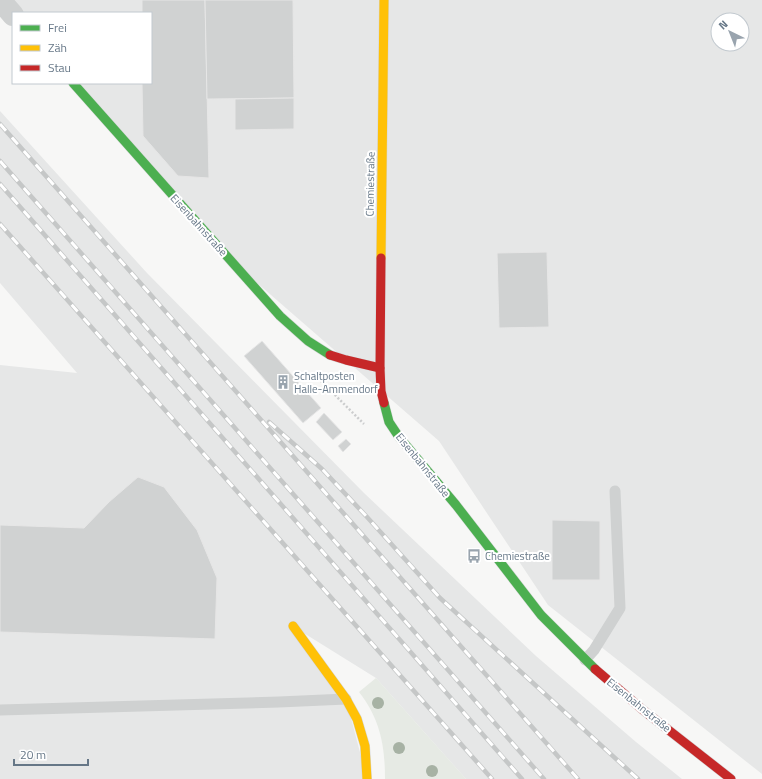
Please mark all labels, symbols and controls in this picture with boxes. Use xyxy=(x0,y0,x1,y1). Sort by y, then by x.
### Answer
legend xyxy=(12,12,152,84)
north arrow xyxy=(710,12,750,52)
text: N xyxy=(715,16,731,33)
text: Frei xyxy=(48,18,67,37)
text: Zäh xyxy=(48,38,67,57)
text: Stau xyxy=(48,58,71,77)
street label: Chemiestraße xyxy=(361,151,379,217)
street label: Eisenbahnstraße xyxy=(167,191,231,260)
place label: Schaltposten Halle-Ammendorf xyxy=(294,368,378,397)
building icon: Schaltposten Halle-Ammendorf xyxy=(275,374,291,390)
street label: Eisenbahnstraße xyxy=(392,430,454,501)
bus stop icon: Chemiestraße xyxy=(466,548,482,564)
place label: Chemiestraße xyxy=(485,548,550,564)
street label: Eisenbahnstraße xyxy=(604,674,675,736)
scale bar xyxy=(14,741,88,767)
text: 20 m xyxy=(20,745,46,764)

